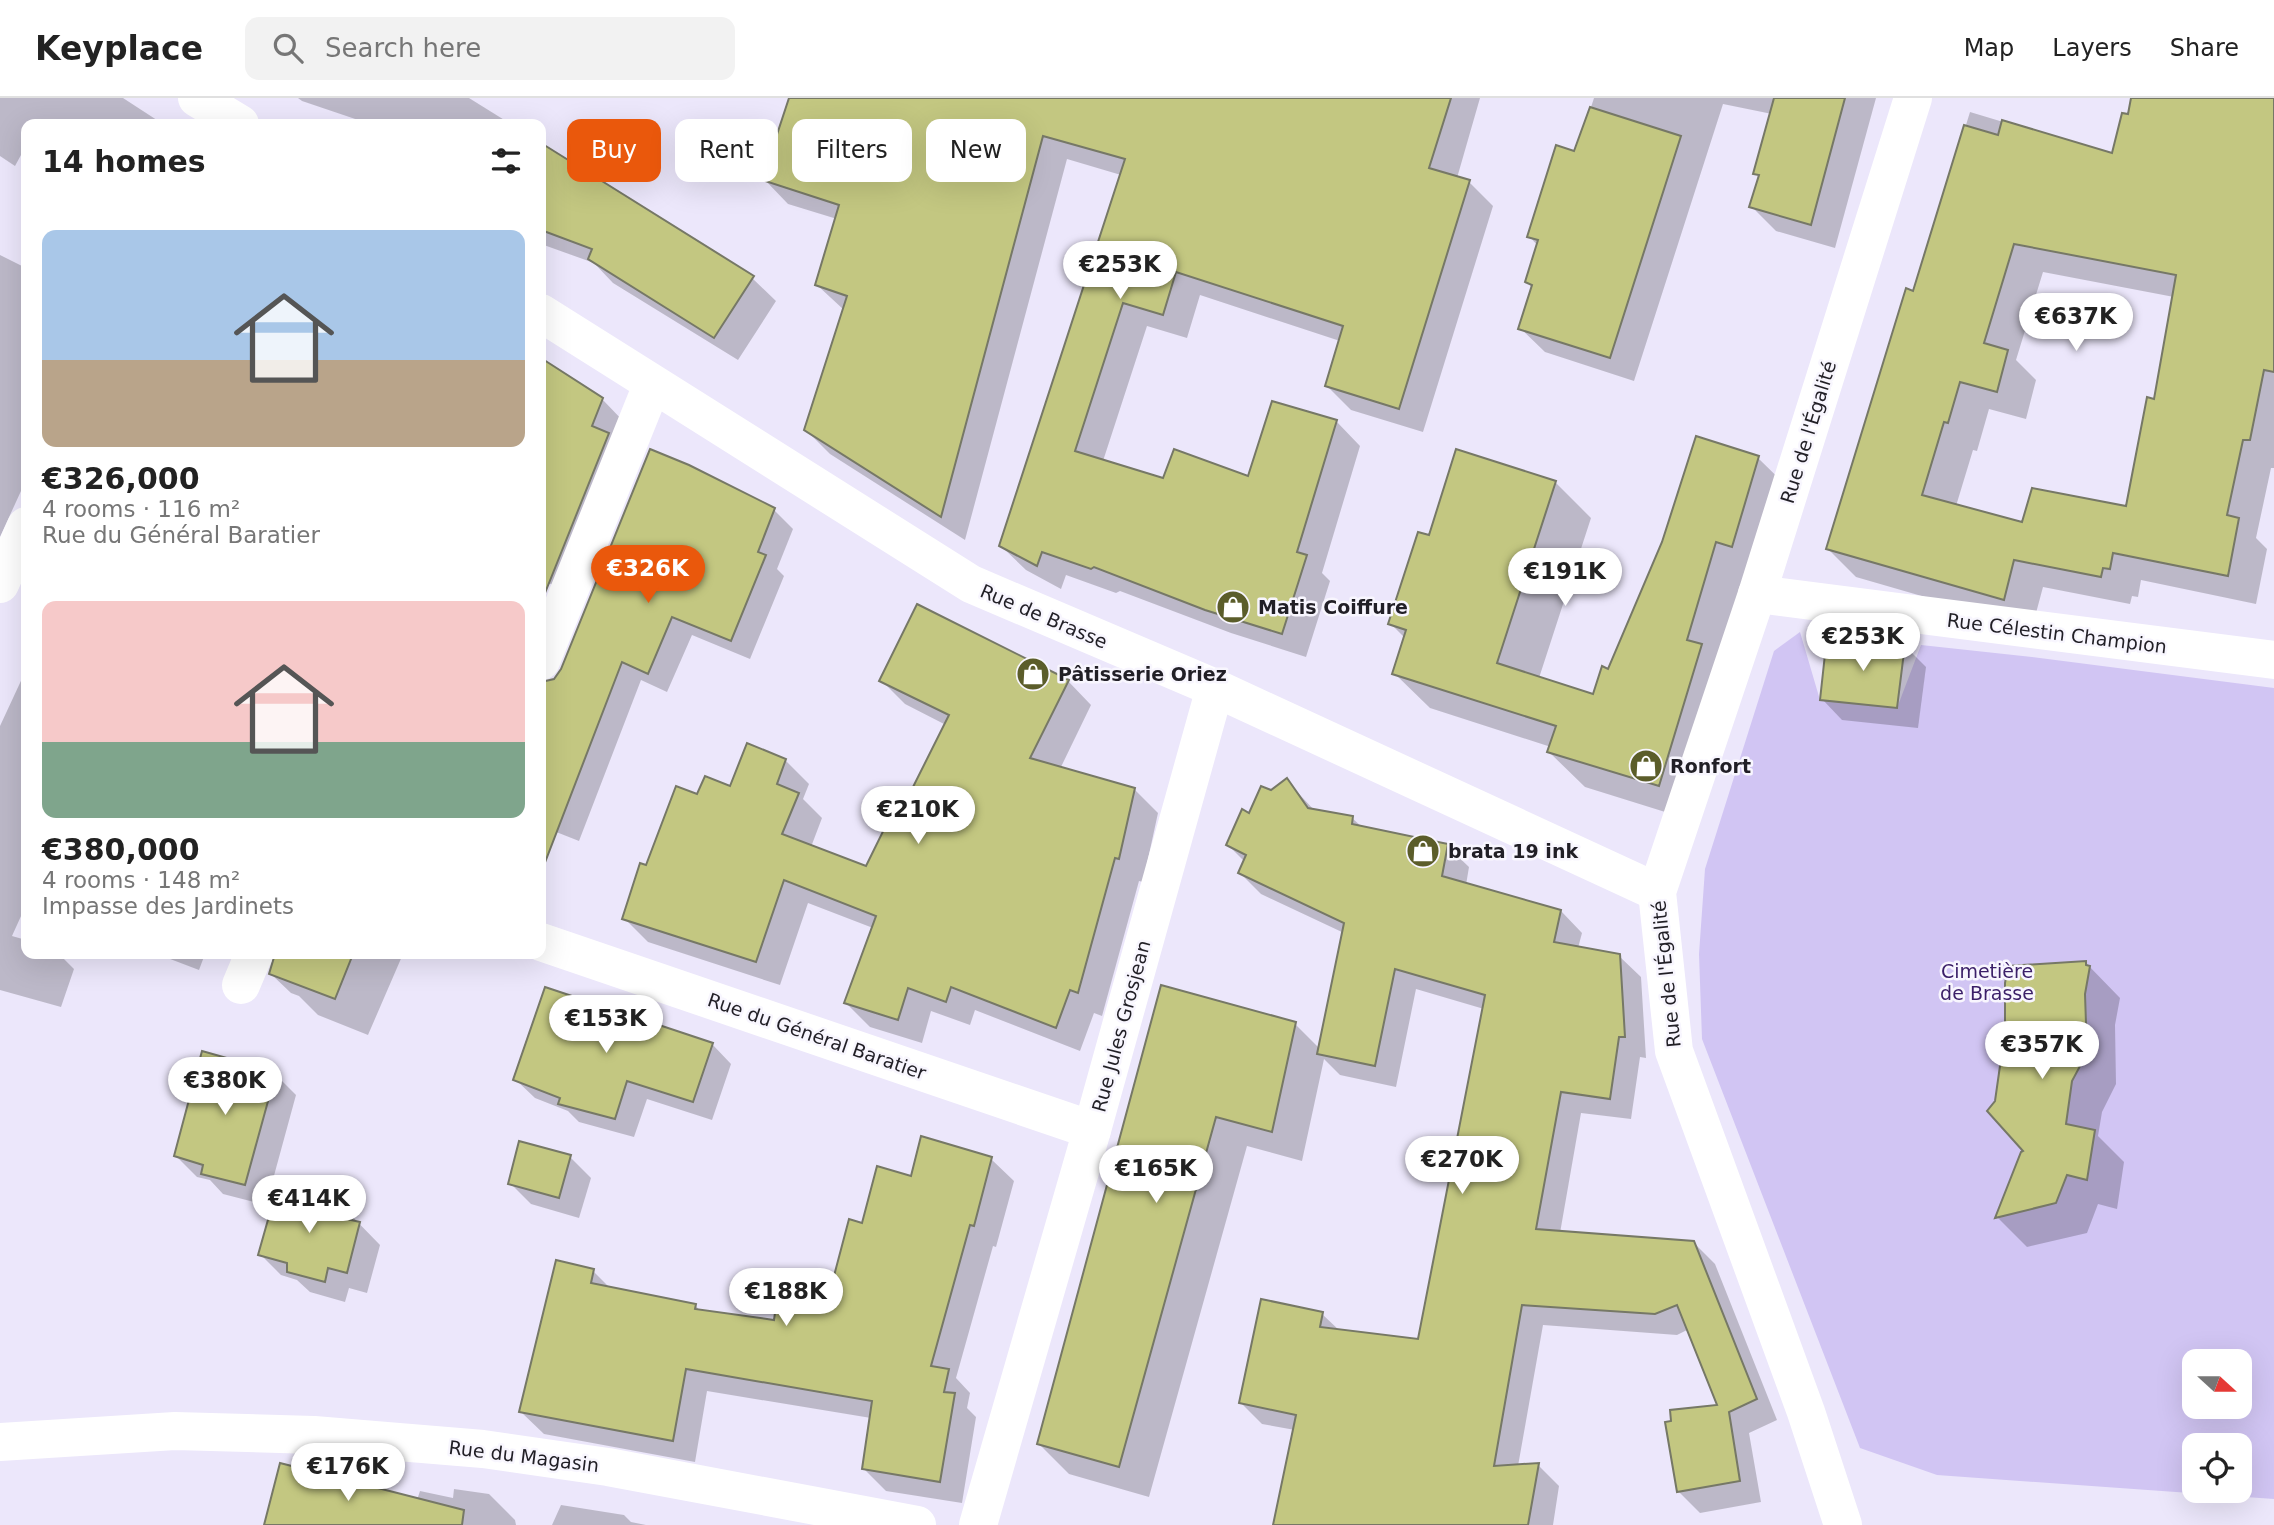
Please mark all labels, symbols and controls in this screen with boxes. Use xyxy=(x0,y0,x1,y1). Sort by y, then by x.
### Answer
search box xyxy=(245,17,735,80)
text: Keyplace xyxy=(35,29,203,68)
icon: search xyxy=(269,29,307,67)
text: Search here xyxy=(325,33,481,63)
text: Map xyxy=(1964,34,2014,62)
text: Layers xyxy=(2052,34,2132,62)
text: Share xyxy=(2170,34,2239,62)
chip: Buy xyxy=(567,119,661,182)
chip: Rent xyxy=(675,119,778,182)
chip: Filters xyxy=(792,119,912,182)
chip: New xyxy=(926,119,1026,182)
icon: filters xyxy=(487,142,525,180)
text: 14 homes xyxy=(42,144,206,179)
pin: €253K xyxy=(1071,242,1169,301)
text: €253K xyxy=(1079,251,1161,277)
icon: home xyxy=(221,275,347,401)
pin: €637K xyxy=(2027,294,2125,353)
text: €637K xyxy=(2035,303,2117,329)
street label: Rue de l'Égalité xyxy=(1776,358,1840,506)
text: €326,000 xyxy=(42,461,200,496)
text: 4 rooms · 116 m² xyxy=(42,496,240,522)
text: Rue du Général Baratier xyxy=(42,522,320,548)
pin: €326K xyxy=(599,546,697,605)
pin: €191K xyxy=(1516,548,1614,608)
text: €326K xyxy=(607,555,689,581)
text: €191K xyxy=(1524,558,1606,584)
street label: Rue de Brasse xyxy=(977,579,1111,653)
shop icon: Matis Coiffure xyxy=(1214,588,1252,626)
place label: Matis Coiffure xyxy=(1258,596,1408,618)
street label: Rue Célestin Champion xyxy=(1946,609,2168,657)
pin: €253K xyxy=(1814,614,1912,673)
text: €253K xyxy=(1822,623,1904,649)
icon: home xyxy=(221,646,347,772)
shop icon: Pâtisserie Oriez xyxy=(1014,655,1052,693)
place label: Pâtisserie Oriez xyxy=(1058,663,1227,685)
shop icon: Ronfort xyxy=(1627,747,1665,785)
place label: Ronfort xyxy=(1670,755,1751,777)
pin: €210K xyxy=(869,786,967,846)
text: €210K xyxy=(877,796,959,822)
text: €380,000 xyxy=(42,832,200,867)
shop icon: brata 19 ink xyxy=(1404,832,1442,870)
place label: brata 19 ink xyxy=(1448,840,1578,862)
text: 4 rooms · 148 m² xyxy=(42,867,240,893)
text: Impasse des Jardinets xyxy=(42,893,294,919)
street label: Rue de l'Égalité xyxy=(1647,899,1685,1049)
street label: Rue Jules Grosjean xyxy=(1087,938,1155,1114)
park label: Cimetière de Brasse xyxy=(1940,960,2034,1004)
street label: Rue du Général Baratier xyxy=(705,988,929,1084)
pin: €153K xyxy=(557,996,655,1055)
text: €153K xyxy=(565,1005,647,1031)
pin: €357K xyxy=(1993,1021,2091,1081)
text: €357K xyxy=(2001,1031,2083,1057)
pin: €380K xyxy=(176,1058,274,1117)
text: €380K xyxy=(184,1067,266,1093)
pin: €270K xyxy=(1413,1136,1511,1196)
pin: €165K xyxy=(1107,1146,1205,1205)
text: €270K xyxy=(1421,1146,1503,1172)
text: €165K xyxy=(1115,1155,1197,1181)
pin: €414K xyxy=(260,1176,358,1235)
text: €414K xyxy=(268,1185,350,1211)
pin: €188K xyxy=(737,1268,835,1328)
text: €188K xyxy=(745,1278,827,1304)
north arrow xyxy=(2182,1349,2252,1419)
map controls xyxy=(2182,1349,2252,1503)
button: locate xyxy=(2182,1433,2252,1503)
street label: Rue du Magasin xyxy=(448,1436,600,1476)
pin: €176K xyxy=(299,1444,397,1503)
text: €176K xyxy=(307,1453,389,1479)

